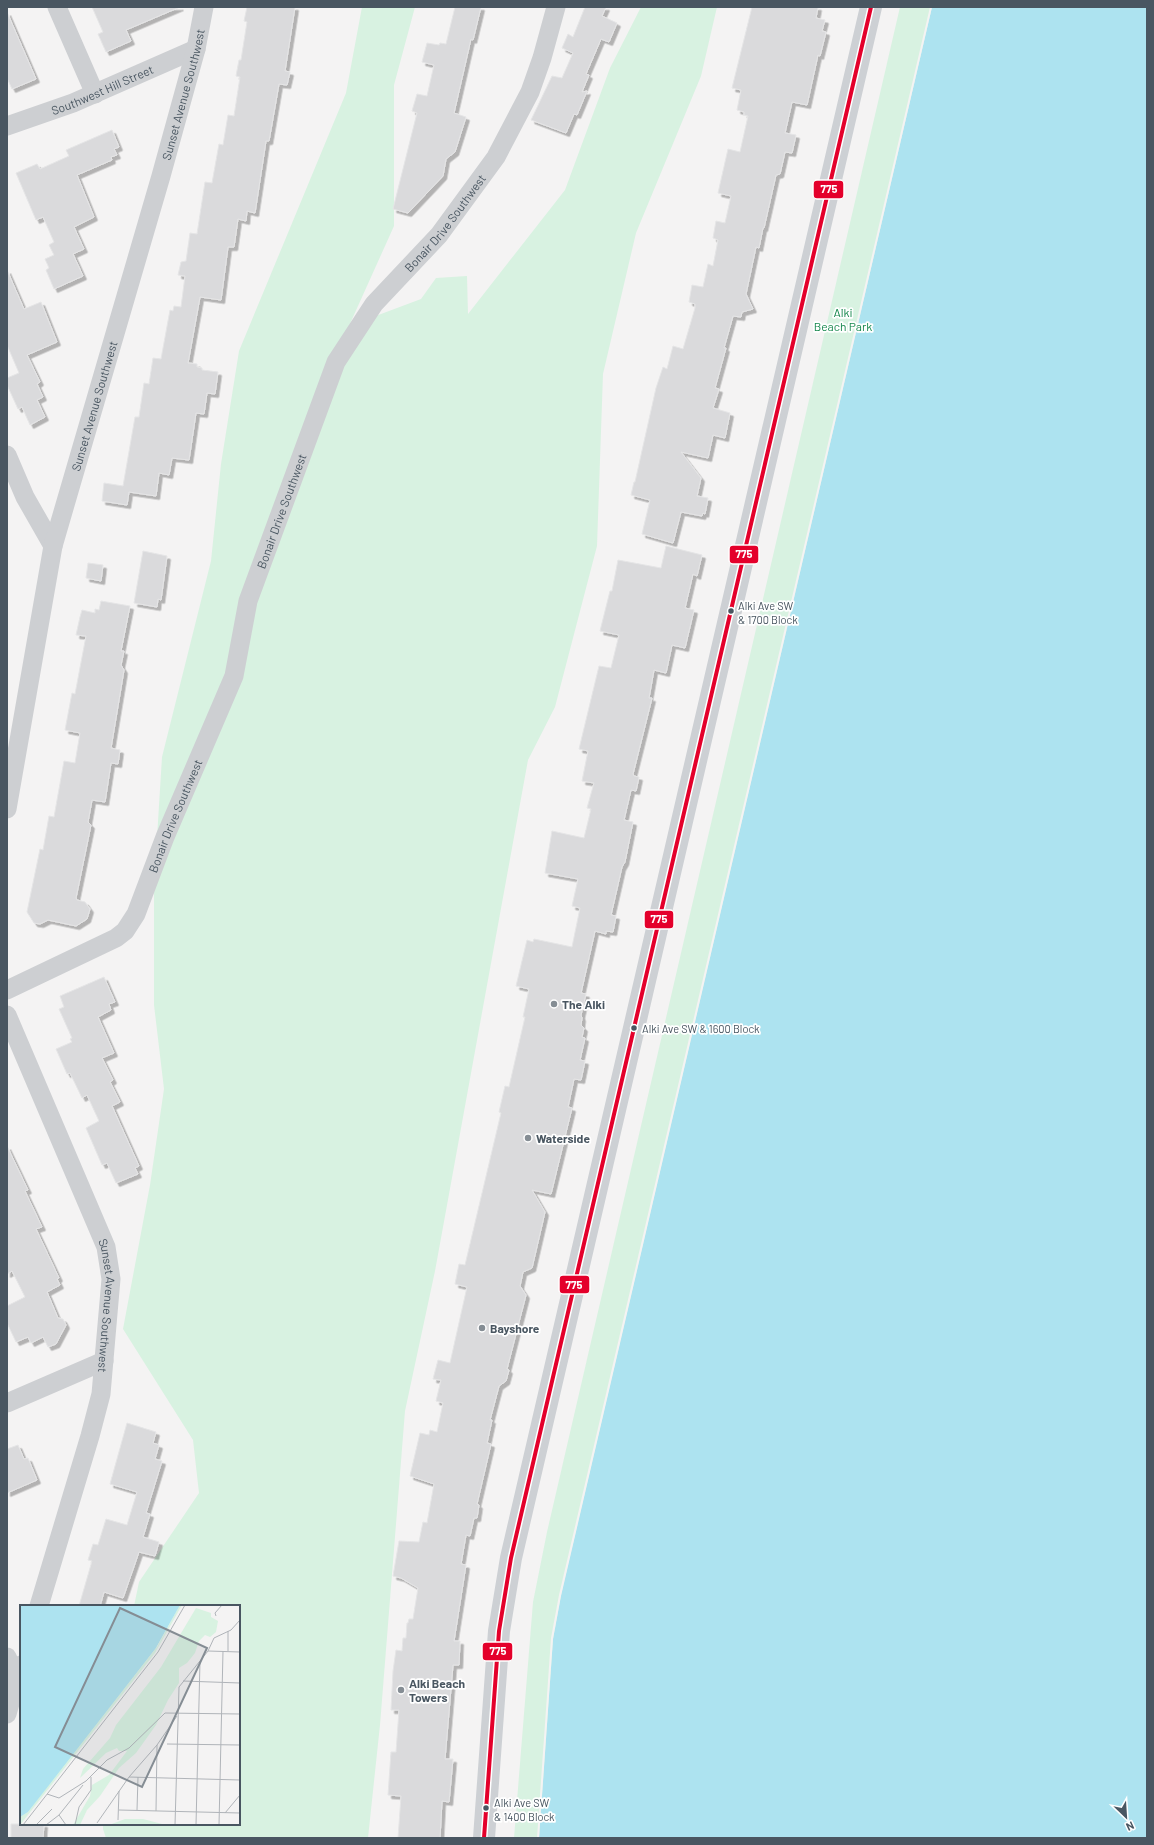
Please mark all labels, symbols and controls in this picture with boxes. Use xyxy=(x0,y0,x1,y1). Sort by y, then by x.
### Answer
street label: Sunset Avenue Southwest xyxy=(159,28,207,161)
street label: Southwest Hill Street xyxy=(49,62,155,117)
street label: Bonair Drive Southwest xyxy=(401,171,488,274)
line badge: 775 xyxy=(813,180,844,199)
text: 775 xyxy=(821,182,837,195)
park label: Alki Beach Park xyxy=(814,305,872,333)
street label: Sunset Avenue Southwest xyxy=(68,339,120,473)
street label: Bonair Drive Southwest xyxy=(254,452,309,570)
line badge: 775 xyxy=(729,545,759,564)
text: 775 xyxy=(736,547,752,560)
place label: Alki Ave SW & 1700 Block xyxy=(738,599,798,626)
marker: Alki Ave SW & 1700 Block xyxy=(726,606,736,616)
street label: Bonair Drive Southwest xyxy=(145,757,205,874)
line badge: 775 xyxy=(644,910,674,929)
text: 775 xyxy=(651,912,667,925)
place label: The Alki xyxy=(562,997,605,1011)
marker: The Alki xyxy=(549,999,559,1009)
place label: Alki Ave SW & 1600 Block xyxy=(642,1022,760,1035)
marker: Alki Ave SW & 1600 Block xyxy=(629,1023,639,1033)
place label: Waterside xyxy=(536,1131,590,1145)
marker: Waterside xyxy=(523,1133,533,1143)
street label: Sunset Avenue Southwest xyxy=(96,1236,118,1373)
line badge: 775 xyxy=(559,1275,590,1294)
text: 775 xyxy=(566,1278,582,1291)
place label: Bayshore xyxy=(490,1321,540,1335)
marker: Bayshore xyxy=(477,1323,487,1333)
inset map xyxy=(20,1605,240,1825)
line badge: 775 xyxy=(482,1642,513,1661)
text: 775 xyxy=(490,1644,506,1657)
place label: Alki Beach Towers xyxy=(409,1676,465,1704)
marker: Alki Beach Towers xyxy=(396,1685,406,1695)
place label: Alki Ave SW & 1400 Block xyxy=(494,1796,555,1823)
north arrow xyxy=(1106,1797,1146,1837)
marker: Alki Ave SW & 1400 Block xyxy=(481,1803,491,1813)
text: N xyxy=(1124,1819,1137,1834)

